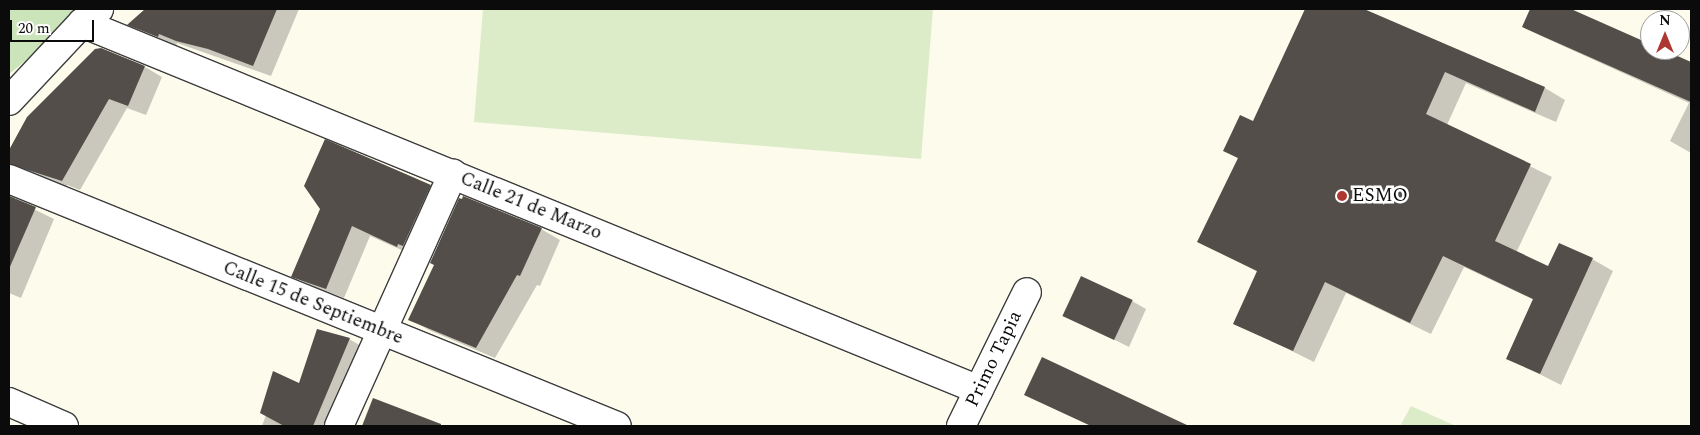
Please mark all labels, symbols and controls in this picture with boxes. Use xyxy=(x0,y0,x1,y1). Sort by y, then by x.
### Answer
scale bar xyxy=(12,10,96,42)
north arrow xyxy=(1640,10,1690,60)
text: N xyxy=(1659,10,1671,31)
text: 20 m xyxy=(18,17,50,40)
street label: Calle 21 de Marzo xyxy=(457,167,605,245)
place label: ESMO xyxy=(1352,185,1408,207)
marker: ESMO xyxy=(1336,190,1348,202)
street label: Calle 15 de Septiembre xyxy=(220,256,406,350)
street label: Primo Tapia xyxy=(961,307,1027,411)

